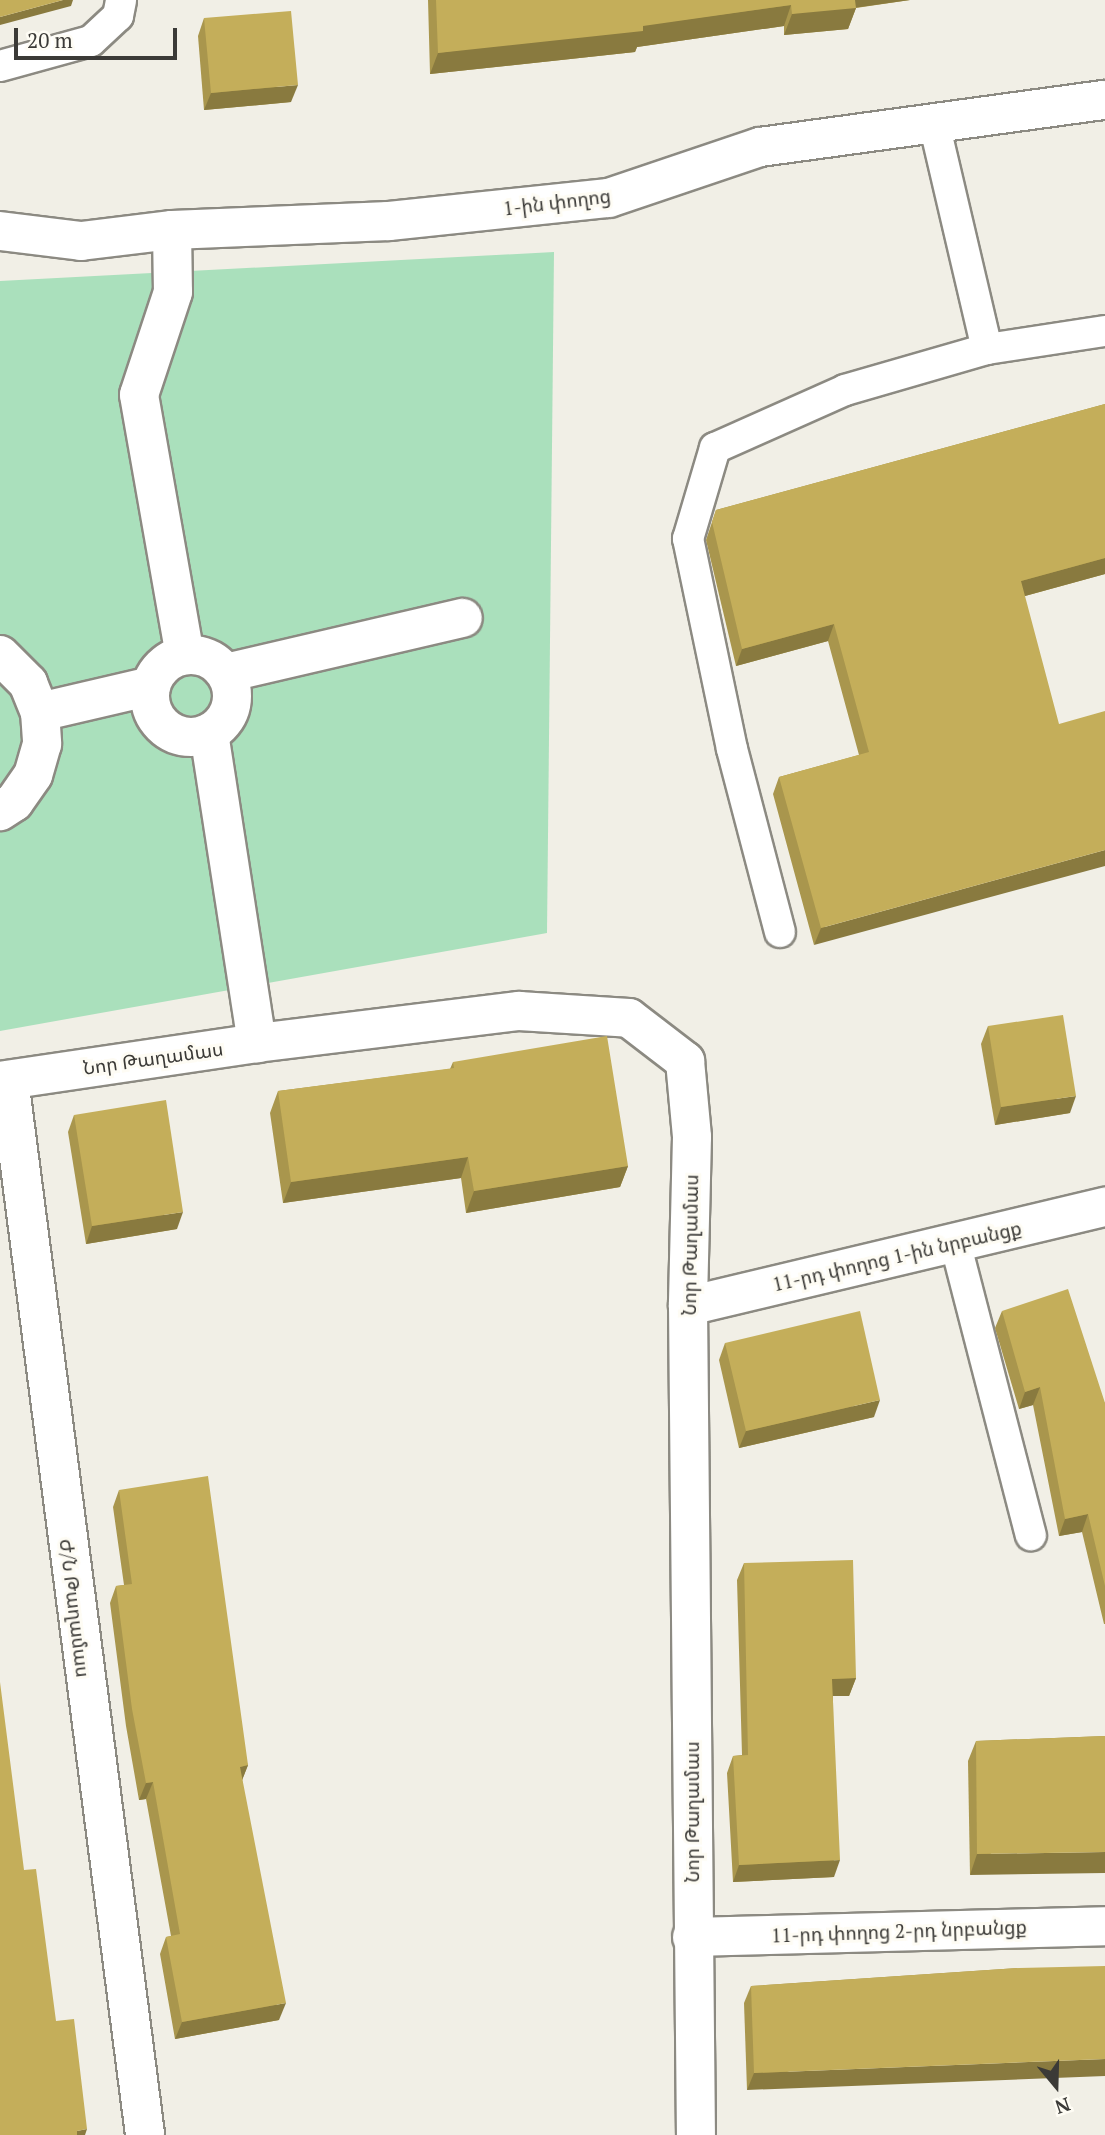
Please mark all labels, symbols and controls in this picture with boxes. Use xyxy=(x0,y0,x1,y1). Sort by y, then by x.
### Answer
scale bar xyxy=(18,14,180,58)
text: 20 m xyxy=(27,26,73,54)
street label: 1-ին փողոց xyxy=(502,184,612,220)
street label: Նոր Թաղամաս xyxy=(81,1037,225,1079)
street label: Նոր Թաղամաս xyxy=(677,1174,703,1316)
street label: 11-րդ փողոց 1-ին նրբանցք xyxy=(770,1216,1024,1296)
street label: Ժ/Ն Թաղամաս xyxy=(55,1537,95,1679)
street label: Նոր Թաղամաս xyxy=(681,1741,703,1883)
street label: 11-րդ փողոց 2-րդ նրբանցք xyxy=(771,1915,1027,1947)
north arrow xyxy=(1021,2051,1091,2121)
text: N xyxy=(1052,2092,1074,2120)

